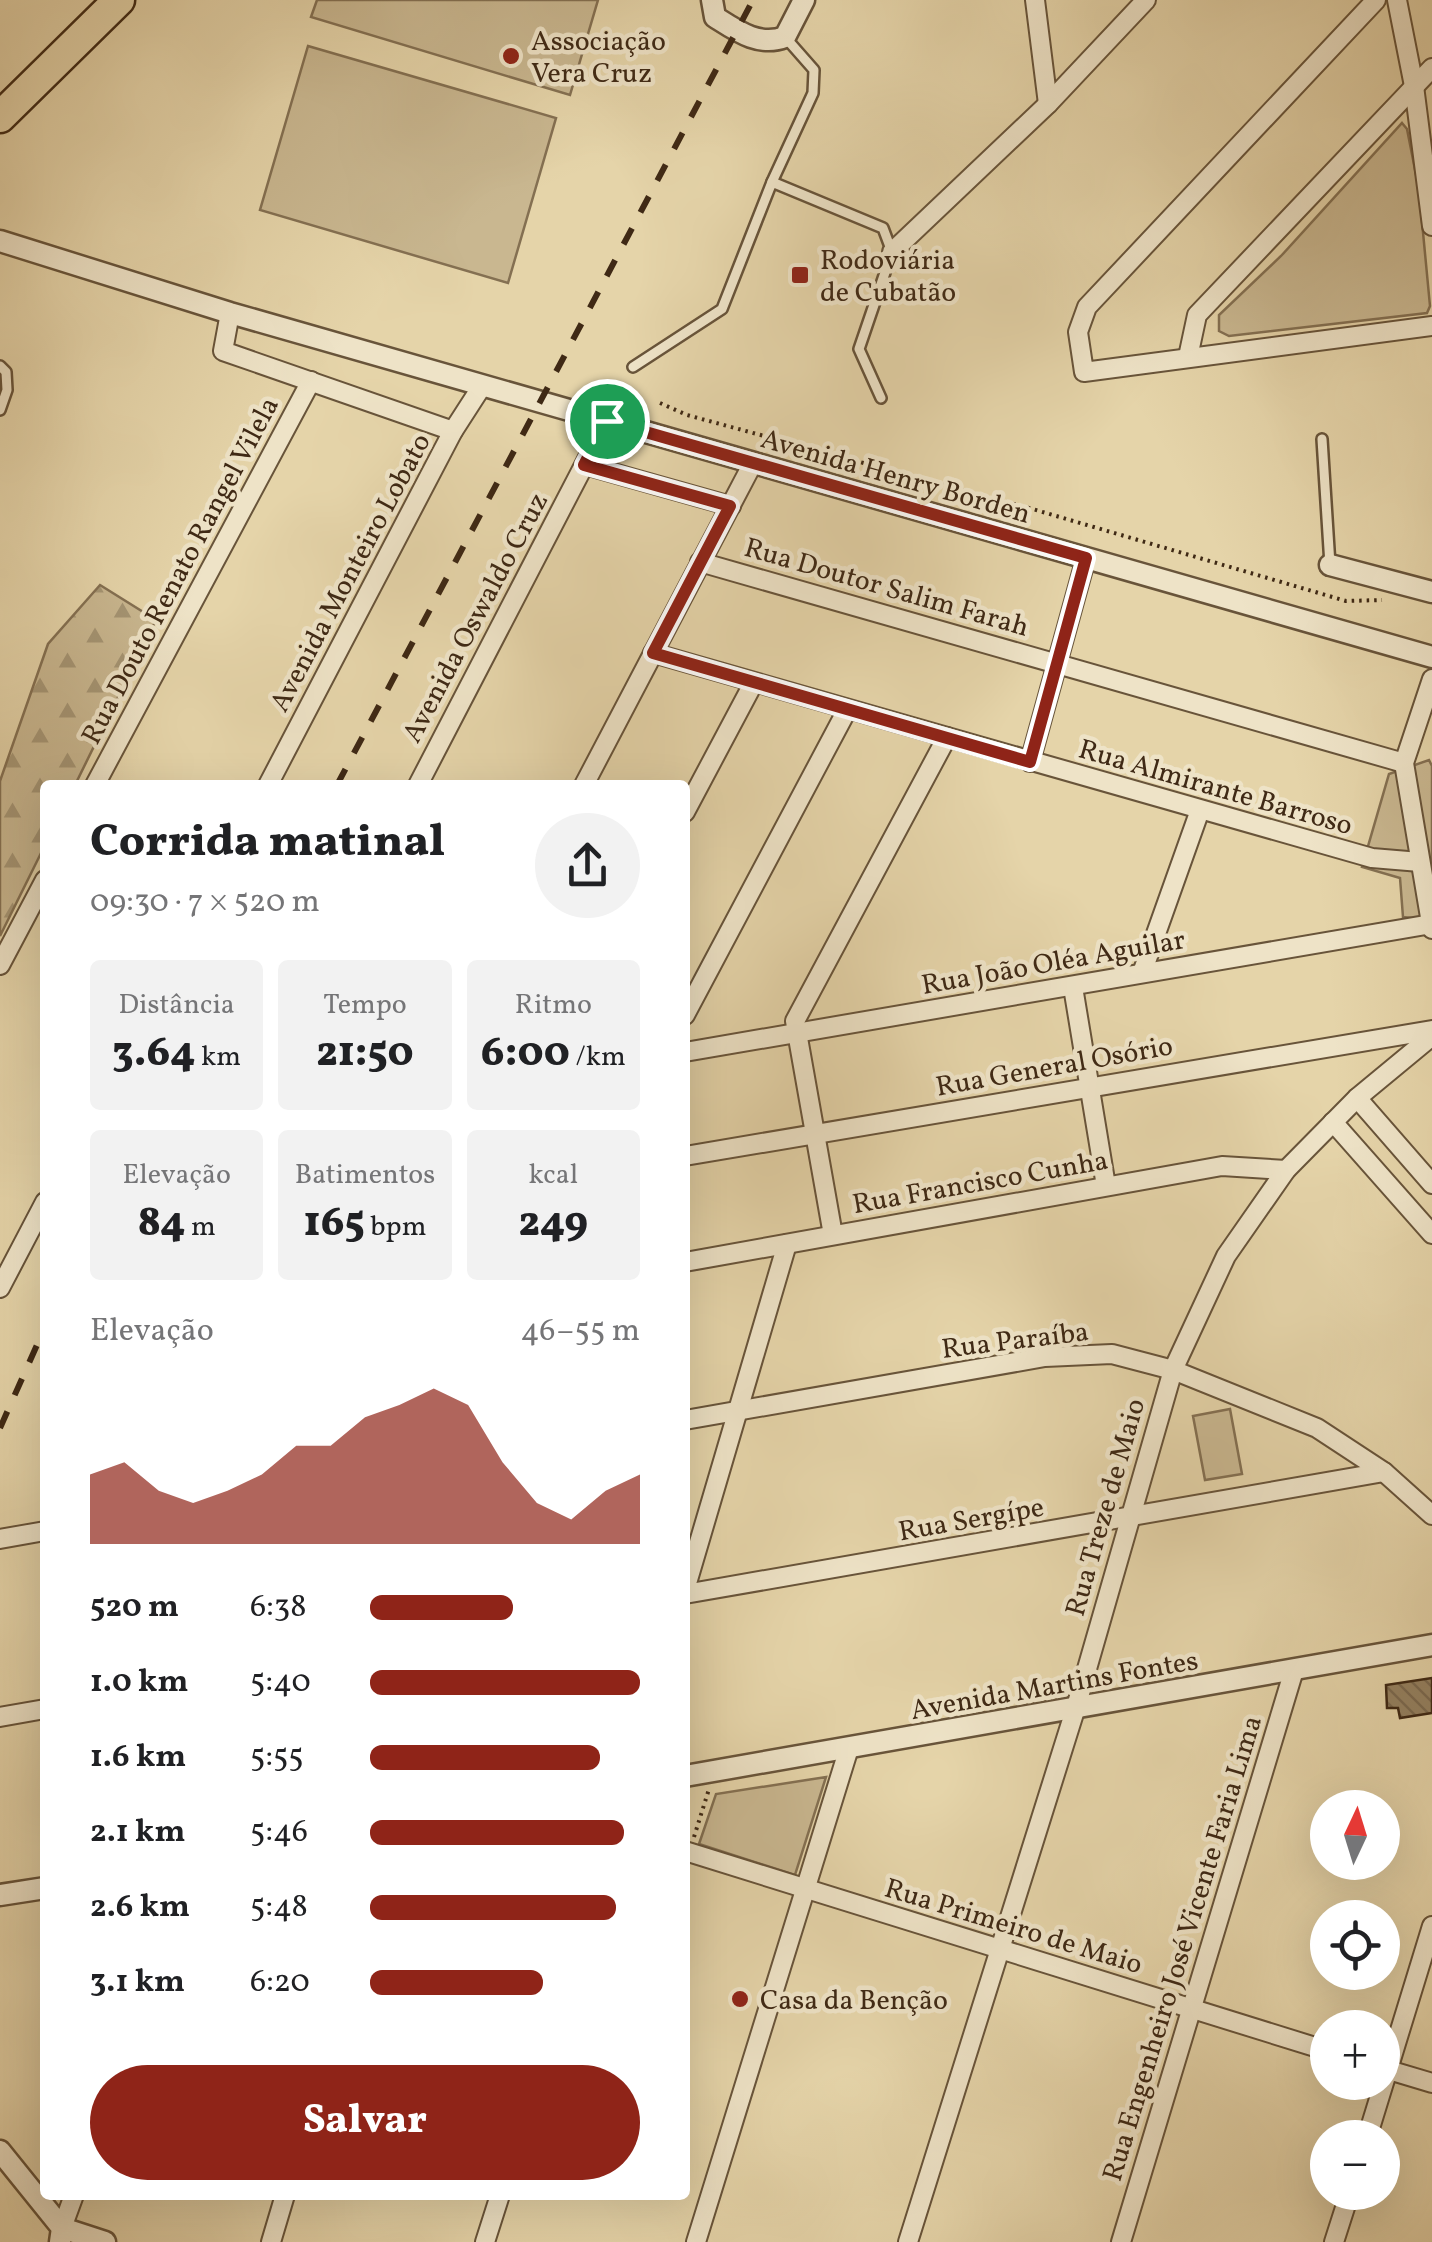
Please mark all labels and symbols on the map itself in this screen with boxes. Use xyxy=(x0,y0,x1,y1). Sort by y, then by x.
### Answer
place label: Associação Vera Cruz xyxy=(531,23,666,94)
marker: Associação Vera Cruz xyxy=(500,45,522,67)
place label: Rodoviária de Cubatão xyxy=(820,242,956,313)
marker: Rodoviária de Cubatão xyxy=(789,264,811,286)
pin xyxy=(565,379,650,464)
street label: Rua Douto Renato Rangel Vilela xyxy=(73,390,290,752)
street label: Avenida Henry Borden xyxy=(756,420,1035,535)
street label: Avenida Monteiro Lobato xyxy=(261,427,441,719)
street label: Avenida Oswaldo Cruz xyxy=(394,486,559,750)
street label: Rua Doutor Salim Farah xyxy=(739,529,1033,648)
street label: Rua Almirante Barroso xyxy=(1074,731,1357,846)
street label: Rua João Oléa Aguilar xyxy=(919,921,1189,1006)
street label: Rua General Osório xyxy=(933,1027,1176,1108)
street label: Rua Francisco Cunha xyxy=(849,1142,1111,1225)
street label: Rua Paraíba xyxy=(939,1313,1091,1370)
street label: Rua Treze de Maio xyxy=(1057,1394,1156,1621)
street label: Rua Sergípe xyxy=(896,1488,1047,1552)
street label: Avenida Martins Fontes xyxy=(908,1642,1201,1731)
street label: Rua Engenheiro José Vicente Faria Lima xyxy=(1094,1711,1273,2186)
north arrow xyxy=(1310,1790,1400,1880)
street label: Rua Primeiro de Maio xyxy=(880,1870,1147,1985)
place label: Casa da Benção xyxy=(760,1982,948,2021)
marker: Casa da Benção xyxy=(729,1988,751,2010)

